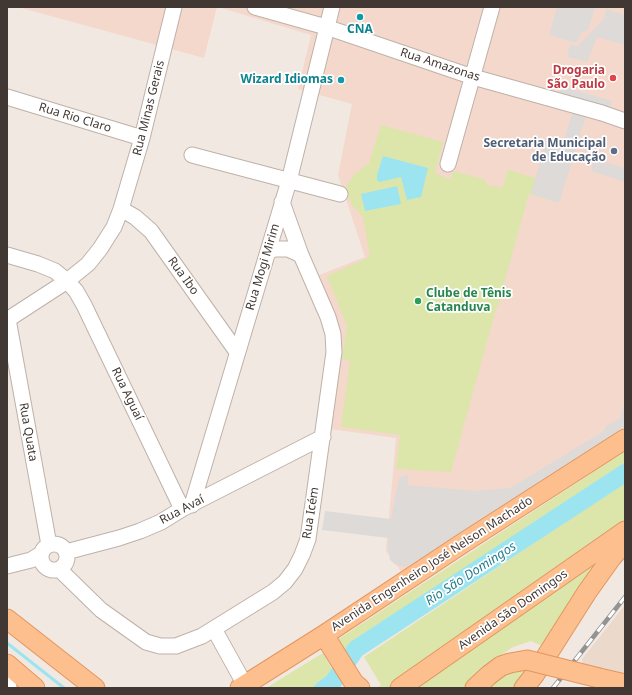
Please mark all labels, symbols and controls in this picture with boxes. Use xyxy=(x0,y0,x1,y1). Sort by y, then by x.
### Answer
marker: CNA xyxy=(355,12,365,22)
place label: CNA xyxy=(347,23,373,37)
street label: Rua Amazonas xyxy=(398,45,482,85)
street label: Rua Minas Gerais xyxy=(130,59,168,157)
place label: Drogaria São Paulo xyxy=(547,64,605,92)
place label: Wizard Idiomas xyxy=(241,73,333,87)
marker: Drogaria São Paulo xyxy=(608,73,618,83)
marker: Wizard Idiomas xyxy=(336,75,346,85)
street label: Rua Rio Claro xyxy=(37,100,113,136)
place label: Secretaria Municipal de Educação xyxy=(483,137,606,165)
marker: Secretaria Municipal de Educação xyxy=(609,146,619,156)
street label: Rua Mogi Mirim xyxy=(243,222,283,312)
street label: Rua Ibo xyxy=(164,254,202,298)
place label: Clube de Tênis Catanduva xyxy=(426,287,511,315)
marker: Clube de Tênis Catanduva xyxy=(413,296,423,306)
street label: Rua Aguaí xyxy=(108,365,146,423)
street label: Rua Quata xyxy=(16,402,40,462)
street label: Rua Icém xyxy=(300,486,322,540)
street label: Rua Avaí xyxy=(157,492,207,528)
street label: Avenida Engenheiro José Nelson Machado xyxy=(329,493,535,635)
water label: Rio São Domingos xyxy=(423,539,519,609)
street label: Avenida São Domingos xyxy=(456,567,570,653)

